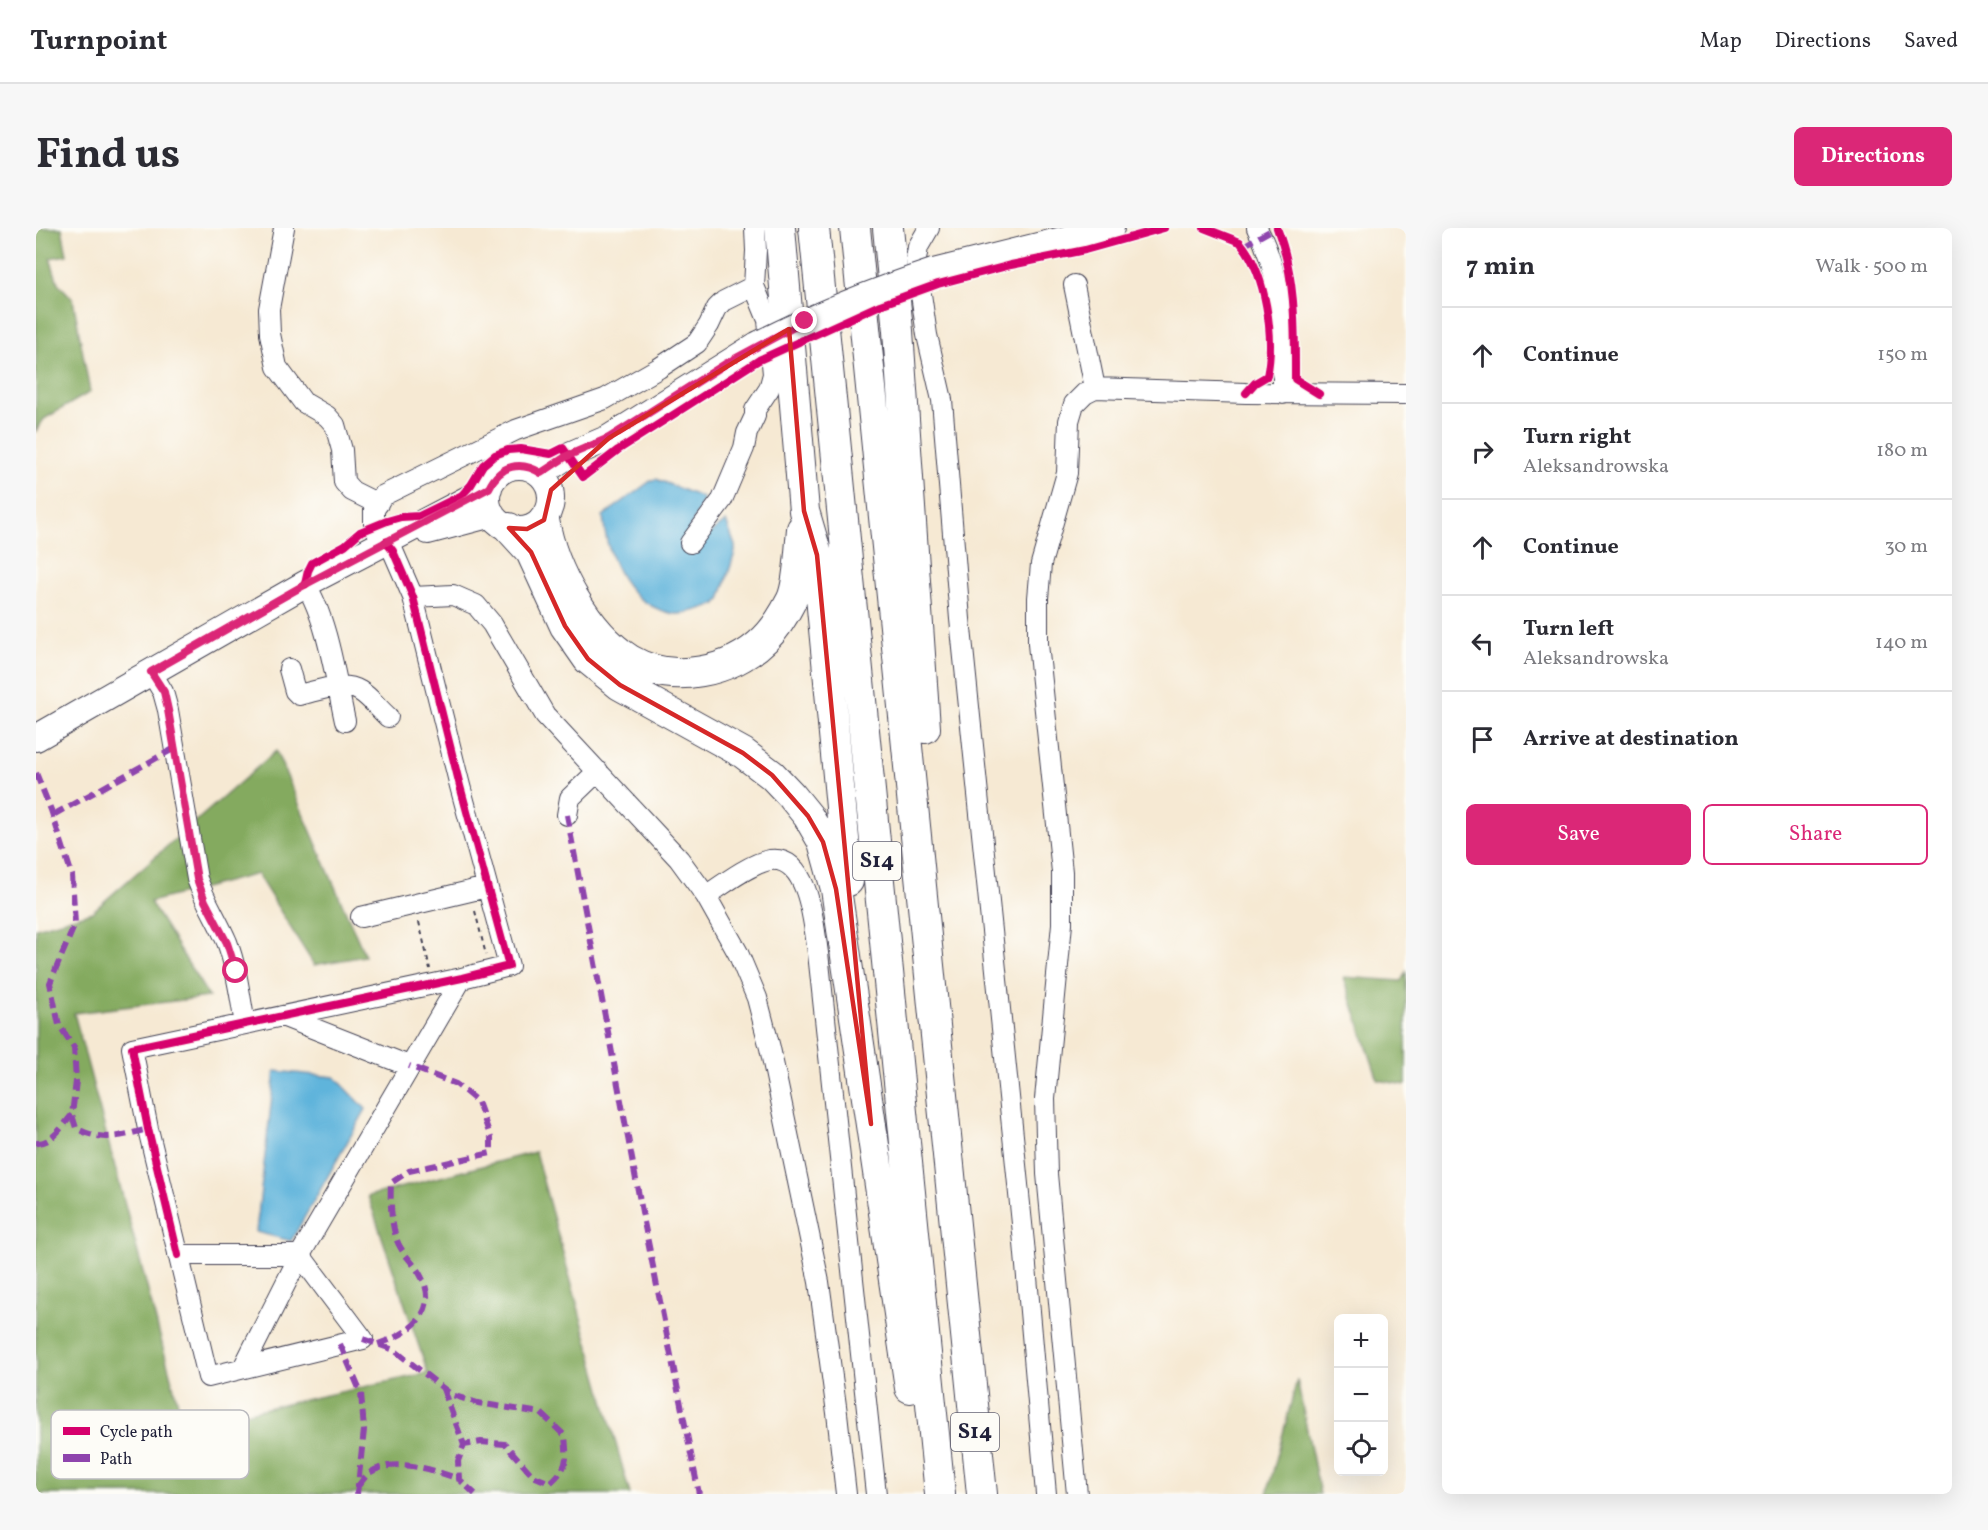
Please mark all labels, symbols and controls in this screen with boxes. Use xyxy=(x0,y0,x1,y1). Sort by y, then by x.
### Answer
text: Turnpoint xyxy=(30,22,167,61)
text: Map xyxy=(1700,27,1742,56)
text: Directions xyxy=(1775,27,1871,56)
text: Saved xyxy=(1904,27,1958,56)
text: Find us xyxy=(36,127,180,186)
button: Directions xyxy=(1794,127,1952,186)
text: 7 min xyxy=(1466,249,1535,285)
text: Walk · 500 m xyxy=(1815,253,1928,281)
route end xyxy=(791,307,817,333)
icon: ahead xyxy=(1466,339,1499,372)
text: Continue xyxy=(1523,340,1619,371)
text: 150 m xyxy=(1877,341,1928,369)
text: Turn right xyxy=(1523,422,1631,453)
icon: right xyxy=(1466,435,1499,468)
text: 180 m xyxy=(1876,437,1928,465)
text: Aleksandrowska xyxy=(1523,453,1669,481)
icon: ahead xyxy=(1466,531,1499,564)
text: Continue xyxy=(1523,532,1619,563)
text: 30 m xyxy=(1884,533,1928,561)
text: Turn left xyxy=(1523,614,1614,645)
icon: left xyxy=(1466,627,1499,660)
text: 140 m xyxy=(1875,629,1928,657)
text: Aleksandrowska xyxy=(1523,645,1669,673)
icon: arrive xyxy=(1466,723,1499,756)
text: Arrive at destination xyxy=(1523,724,1739,755)
button: Save xyxy=(1466,804,1691,865)
button: Share xyxy=(1703,804,1928,865)
road number: S14 xyxy=(853,842,901,880)
route start xyxy=(222,957,248,983)
map controls xyxy=(1334,1314,1388,1476)
button: + xyxy=(1334,1314,1388,1368)
button: − xyxy=(1334,1368,1388,1422)
legend xyxy=(51,1410,249,1479)
road number: S14 xyxy=(951,1413,999,1451)
text: Cycle path xyxy=(100,1422,173,1444)
button: locate xyxy=(1334,1422,1388,1476)
text: Path xyxy=(100,1449,132,1471)

